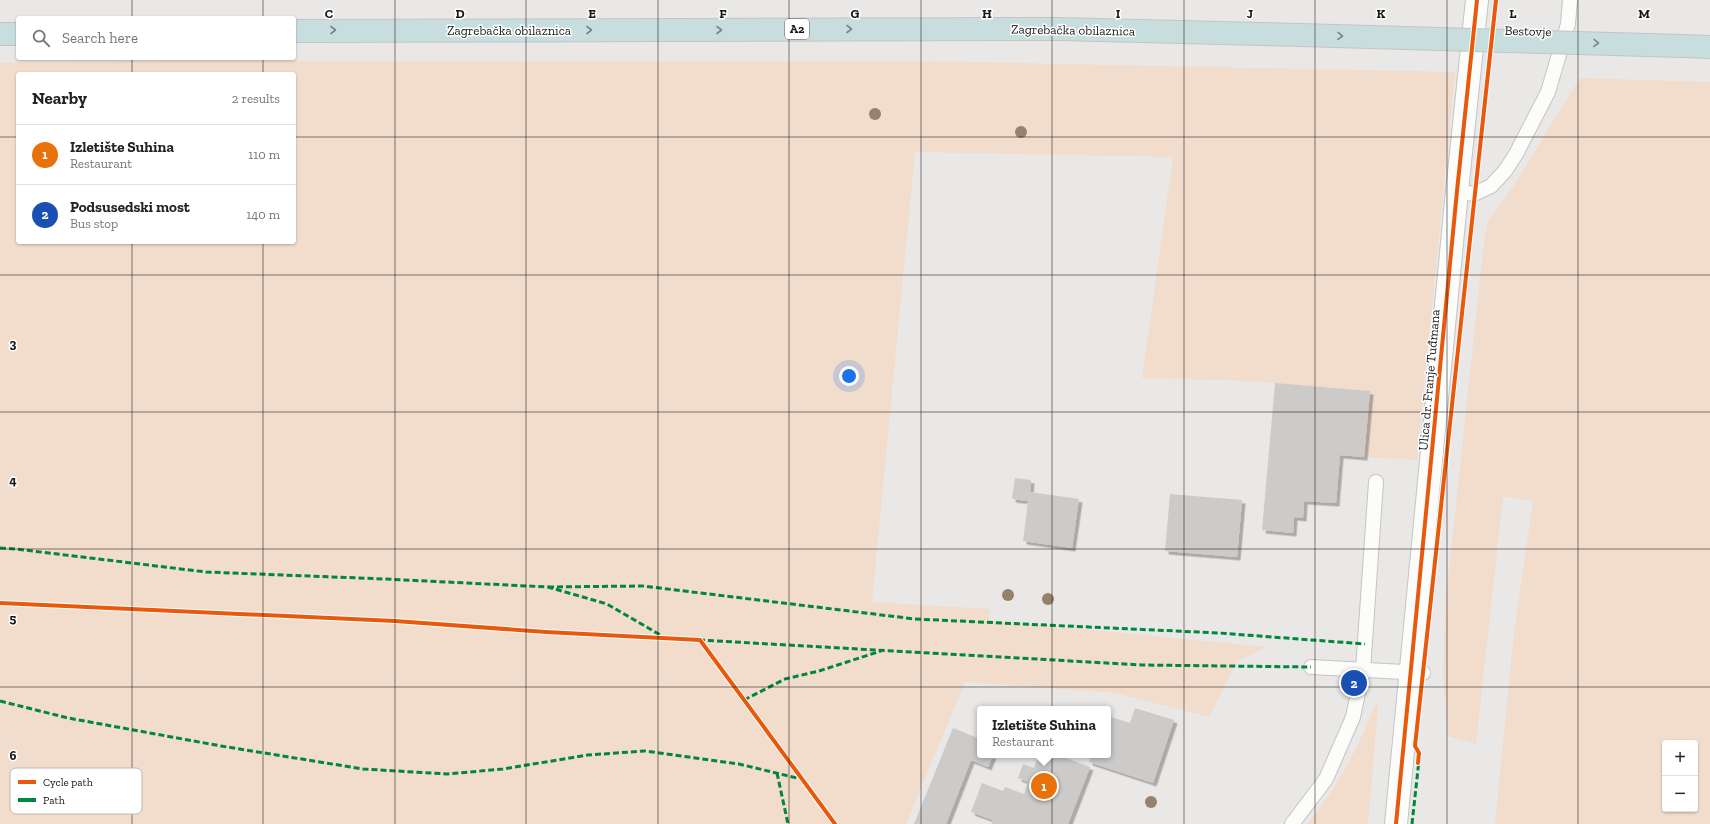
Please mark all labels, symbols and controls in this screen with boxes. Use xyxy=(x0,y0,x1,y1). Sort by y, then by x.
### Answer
text: C xyxy=(325,6,333,21)
text: D xyxy=(455,6,465,21)
text: E xyxy=(588,6,596,21)
text: F xyxy=(719,6,727,21)
text: G xyxy=(851,6,860,21)
text: H xyxy=(982,6,992,21)
text: I xyxy=(1116,6,1121,21)
text: J xyxy=(1247,6,1253,21)
text: K xyxy=(1377,6,1386,21)
text: L xyxy=(1509,6,1517,21)
text: M xyxy=(1638,6,1650,21)
search box xyxy=(16,16,296,60)
road number: A2 xyxy=(785,19,809,39)
street label: Zagrebačka obilaznica xyxy=(1011,21,1136,39)
street label: Zagrebačka obilaznica xyxy=(447,23,572,38)
street label: Bestovje xyxy=(1504,23,1552,40)
one-way arrow xyxy=(716,25,722,34)
one-way arrow xyxy=(846,25,852,33)
one-way arrow xyxy=(330,26,336,34)
one-way arrow xyxy=(586,26,592,34)
icon: search xyxy=(30,27,52,49)
text: Search here xyxy=(62,29,138,47)
one-way arrow xyxy=(1337,32,1343,40)
one-way arrow xyxy=(1593,39,1599,47)
text: Nearby xyxy=(32,88,87,108)
text: 2 results xyxy=(232,91,280,106)
text: Izletište Suhina xyxy=(70,138,174,156)
text: 1 xyxy=(42,147,48,162)
text: 110 m xyxy=(248,147,280,162)
text: Restaurant xyxy=(70,156,132,171)
text: Podsusedski most xyxy=(70,198,190,216)
text: 2 xyxy=(42,207,48,222)
text: 140 m xyxy=(246,207,280,222)
text: Bus stop xyxy=(70,216,118,231)
street label: Ulica dr. Franje Tuđmana xyxy=(1415,308,1444,451)
text: 3 xyxy=(10,336,17,351)
your location xyxy=(839,366,859,386)
text: 4 xyxy=(9,473,17,488)
text: 5 xyxy=(10,611,17,626)
pin: 2 xyxy=(1341,668,1367,698)
popup xyxy=(977,706,1111,758)
text: Izletište Suhina xyxy=(992,716,1096,734)
text: Restaurant xyxy=(992,734,1054,749)
map controls xyxy=(1662,740,1698,812)
button: + xyxy=(1662,740,1698,776)
text: 6 xyxy=(10,748,17,763)
legend xyxy=(10,768,142,814)
pin: 1 xyxy=(1031,771,1057,801)
text: Cycle path xyxy=(43,776,94,789)
button: − xyxy=(1662,776,1698,812)
text: Path xyxy=(43,794,66,807)

